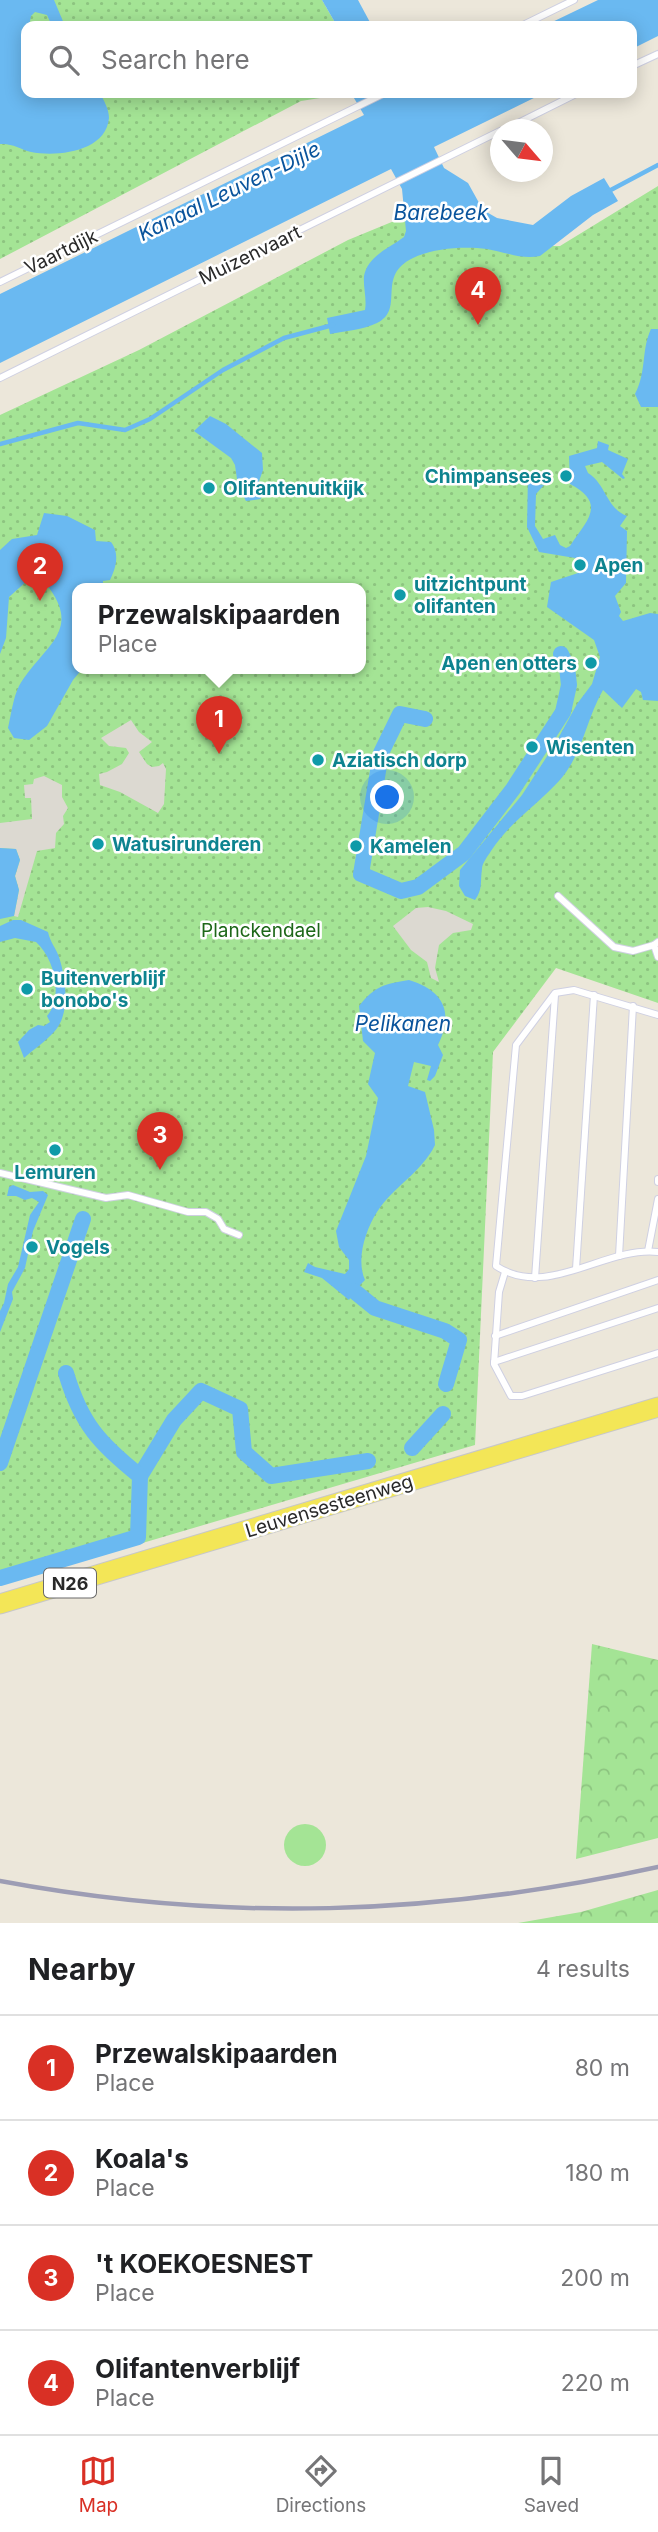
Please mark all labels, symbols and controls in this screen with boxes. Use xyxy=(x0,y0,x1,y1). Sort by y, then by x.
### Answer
search box xyxy=(21,21,637,98)
icon: search xyxy=(45,41,83,79)
text: Search here xyxy=(101,44,250,75)
north arrow xyxy=(490,119,553,182)
water label: Kanaal Leuven-Dijle xyxy=(134,136,324,246)
water label: Barebeek xyxy=(394,200,489,225)
street label: Muizenvaart xyxy=(195,220,305,290)
street label: Vaartdijk xyxy=(21,224,102,279)
pin: 4 xyxy=(455,267,501,325)
place label: Chimpansees xyxy=(425,465,552,488)
marker: Chimpansees xyxy=(558,468,574,484)
place label: Olifantenuitkijk xyxy=(223,477,364,500)
marker: Olifantenuitkijk xyxy=(201,480,217,496)
pin: 2 xyxy=(17,543,63,601)
place label: Apen xyxy=(594,554,643,577)
marker: Apen xyxy=(572,557,588,573)
place label: uitzichtpunt olifanten xyxy=(414,573,527,618)
popup xyxy=(72,583,366,674)
marker: uitzichtpunt olifanten xyxy=(392,587,408,603)
text: Przewalskipaarden xyxy=(98,599,340,630)
text: Place xyxy=(98,630,157,658)
place label: Apen en otters xyxy=(441,652,577,675)
marker: Apen en otters xyxy=(583,655,599,671)
pin: 1 xyxy=(196,696,242,754)
place label: Wisenten xyxy=(546,736,635,759)
marker: Wisenten xyxy=(524,739,540,755)
place label: Aziatisch dorp xyxy=(332,749,467,772)
marker: Aziatisch dorp xyxy=(310,752,326,768)
your location xyxy=(370,780,404,814)
place label: Watusirunderen xyxy=(112,833,261,856)
place label: Kamelen xyxy=(370,835,452,858)
marker: Watusirunderen xyxy=(90,836,106,852)
marker: Kamelen xyxy=(348,838,364,854)
park label: Planckendael xyxy=(201,919,321,942)
place label: Buitenverblijf bonobo's xyxy=(41,967,166,1012)
marker: Buitenverblijf bonobo's xyxy=(19,981,35,997)
water label: Pelikanen xyxy=(355,1011,451,1036)
pin: 3 xyxy=(137,1112,183,1170)
marker: Lemuren xyxy=(47,1142,63,1158)
place label: Lemuren xyxy=(14,1161,96,1184)
place label: Vogels xyxy=(46,1236,110,1259)
marker: Vogels xyxy=(24,1239,40,1255)
street label: Leuvensesteenweg xyxy=(242,1470,416,1542)
road number: N26 xyxy=(44,1568,96,1598)
text: Nearby xyxy=(28,1951,136,1987)
text: 4 results xyxy=(536,1955,630,1983)
text: Przewalskipaarden xyxy=(95,2038,338,2069)
text: 1 xyxy=(46,2054,56,2082)
text: 80 m xyxy=(575,2054,630,2082)
text: Place xyxy=(95,2069,155,2097)
text: Koala's xyxy=(95,2143,189,2174)
text: 2 xyxy=(44,2159,58,2187)
text: 180 m xyxy=(565,2159,630,2187)
text: Place xyxy=(95,2174,155,2202)
text: 't KOEKOESNEST xyxy=(95,2248,313,2279)
text: 3 xyxy=(44,2264,58,2292)
text: 200 m xyxy=(560,2264,630,2292)
text: Place xyxy=(95,2279,155,2307)
text: Olifantenverblijf xyxy=(95,2353,300,2384)
text: 4 xyxy=(43,2369,59,2397)
text: 220 m xyxy=(561,2369,630,2397)
text: Place xyxy=(95,2384,155,2412)
tab: Map xyxy=(79,2452,118,2517)
tab: Directions xyxy=(276,2452,366,2517)
tab: Saved xyxy=(524,2452,579,2517)

